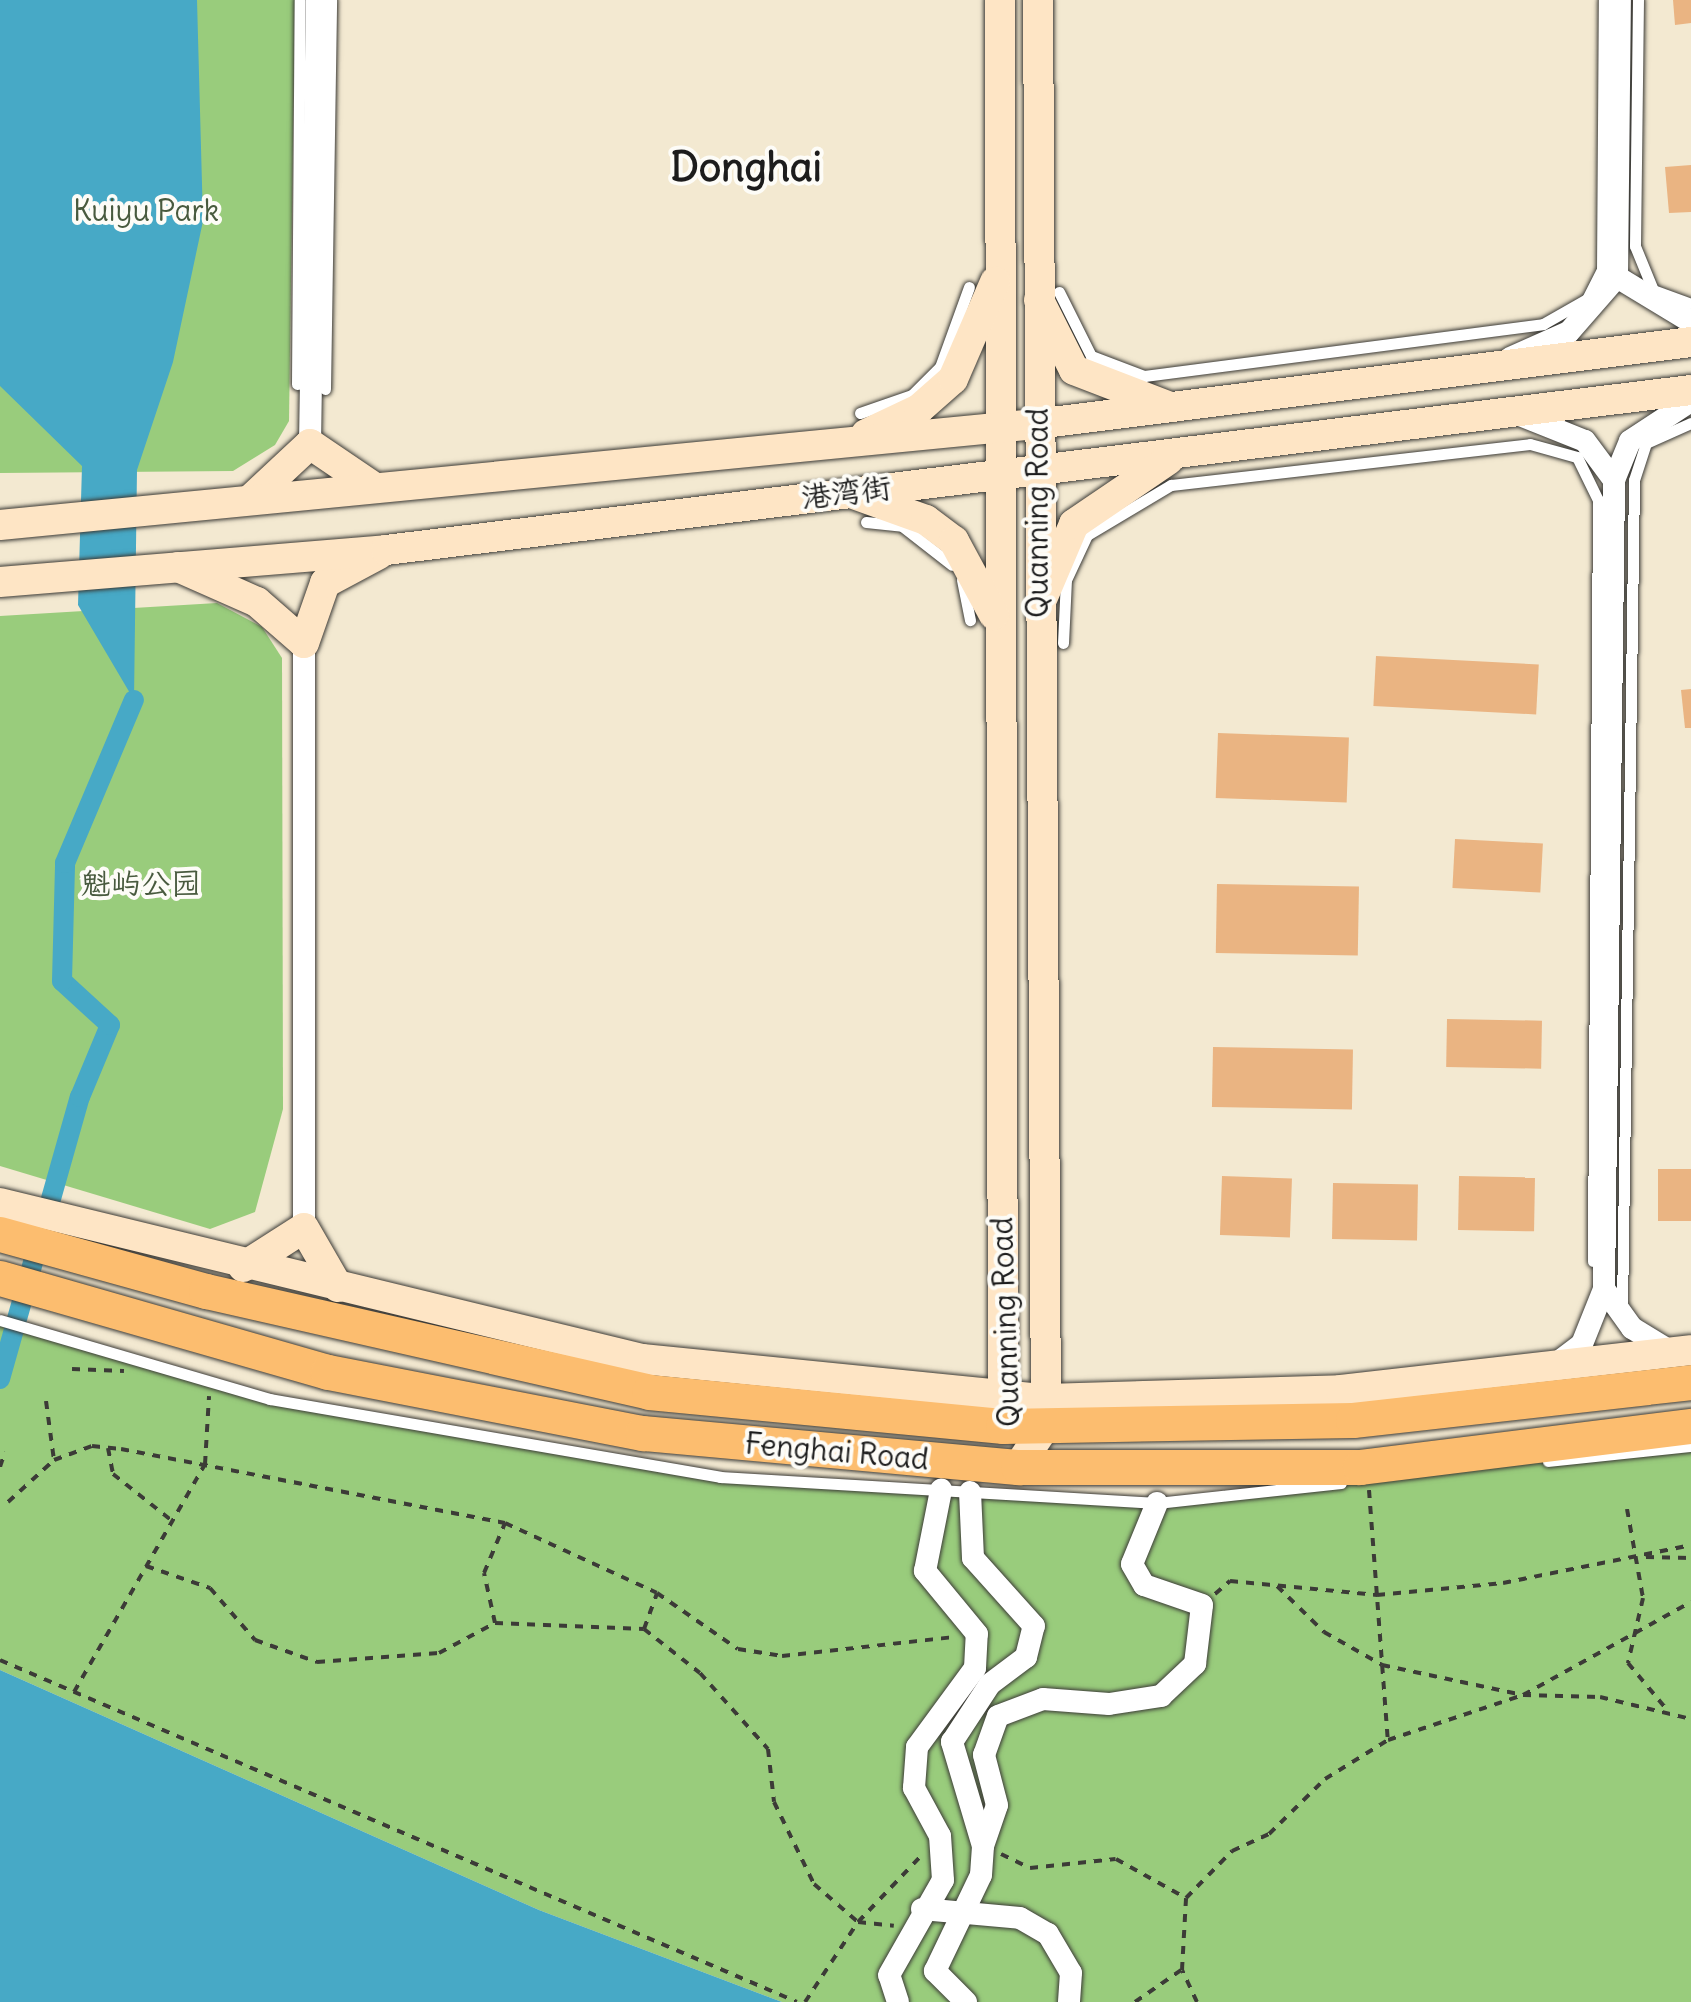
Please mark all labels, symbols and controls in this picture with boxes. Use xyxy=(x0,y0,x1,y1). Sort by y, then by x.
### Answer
district label: Donghai xyxy=(670,143,822,191)
park label: Kuiyu Park xyxy=(73,192,219,228)
street label: Quanning Road xyxy=(1019,408,1055,618)
street label: 港湾街 xyxy=(799,469,893,515)
park label: 魁屿公园 xyxy=(81,865,201,901)
street label: Quanning Road xyxy=(983,1216,1027,1428)
street label: Fenghai Road xyxy=(744,1425,930,1477)

